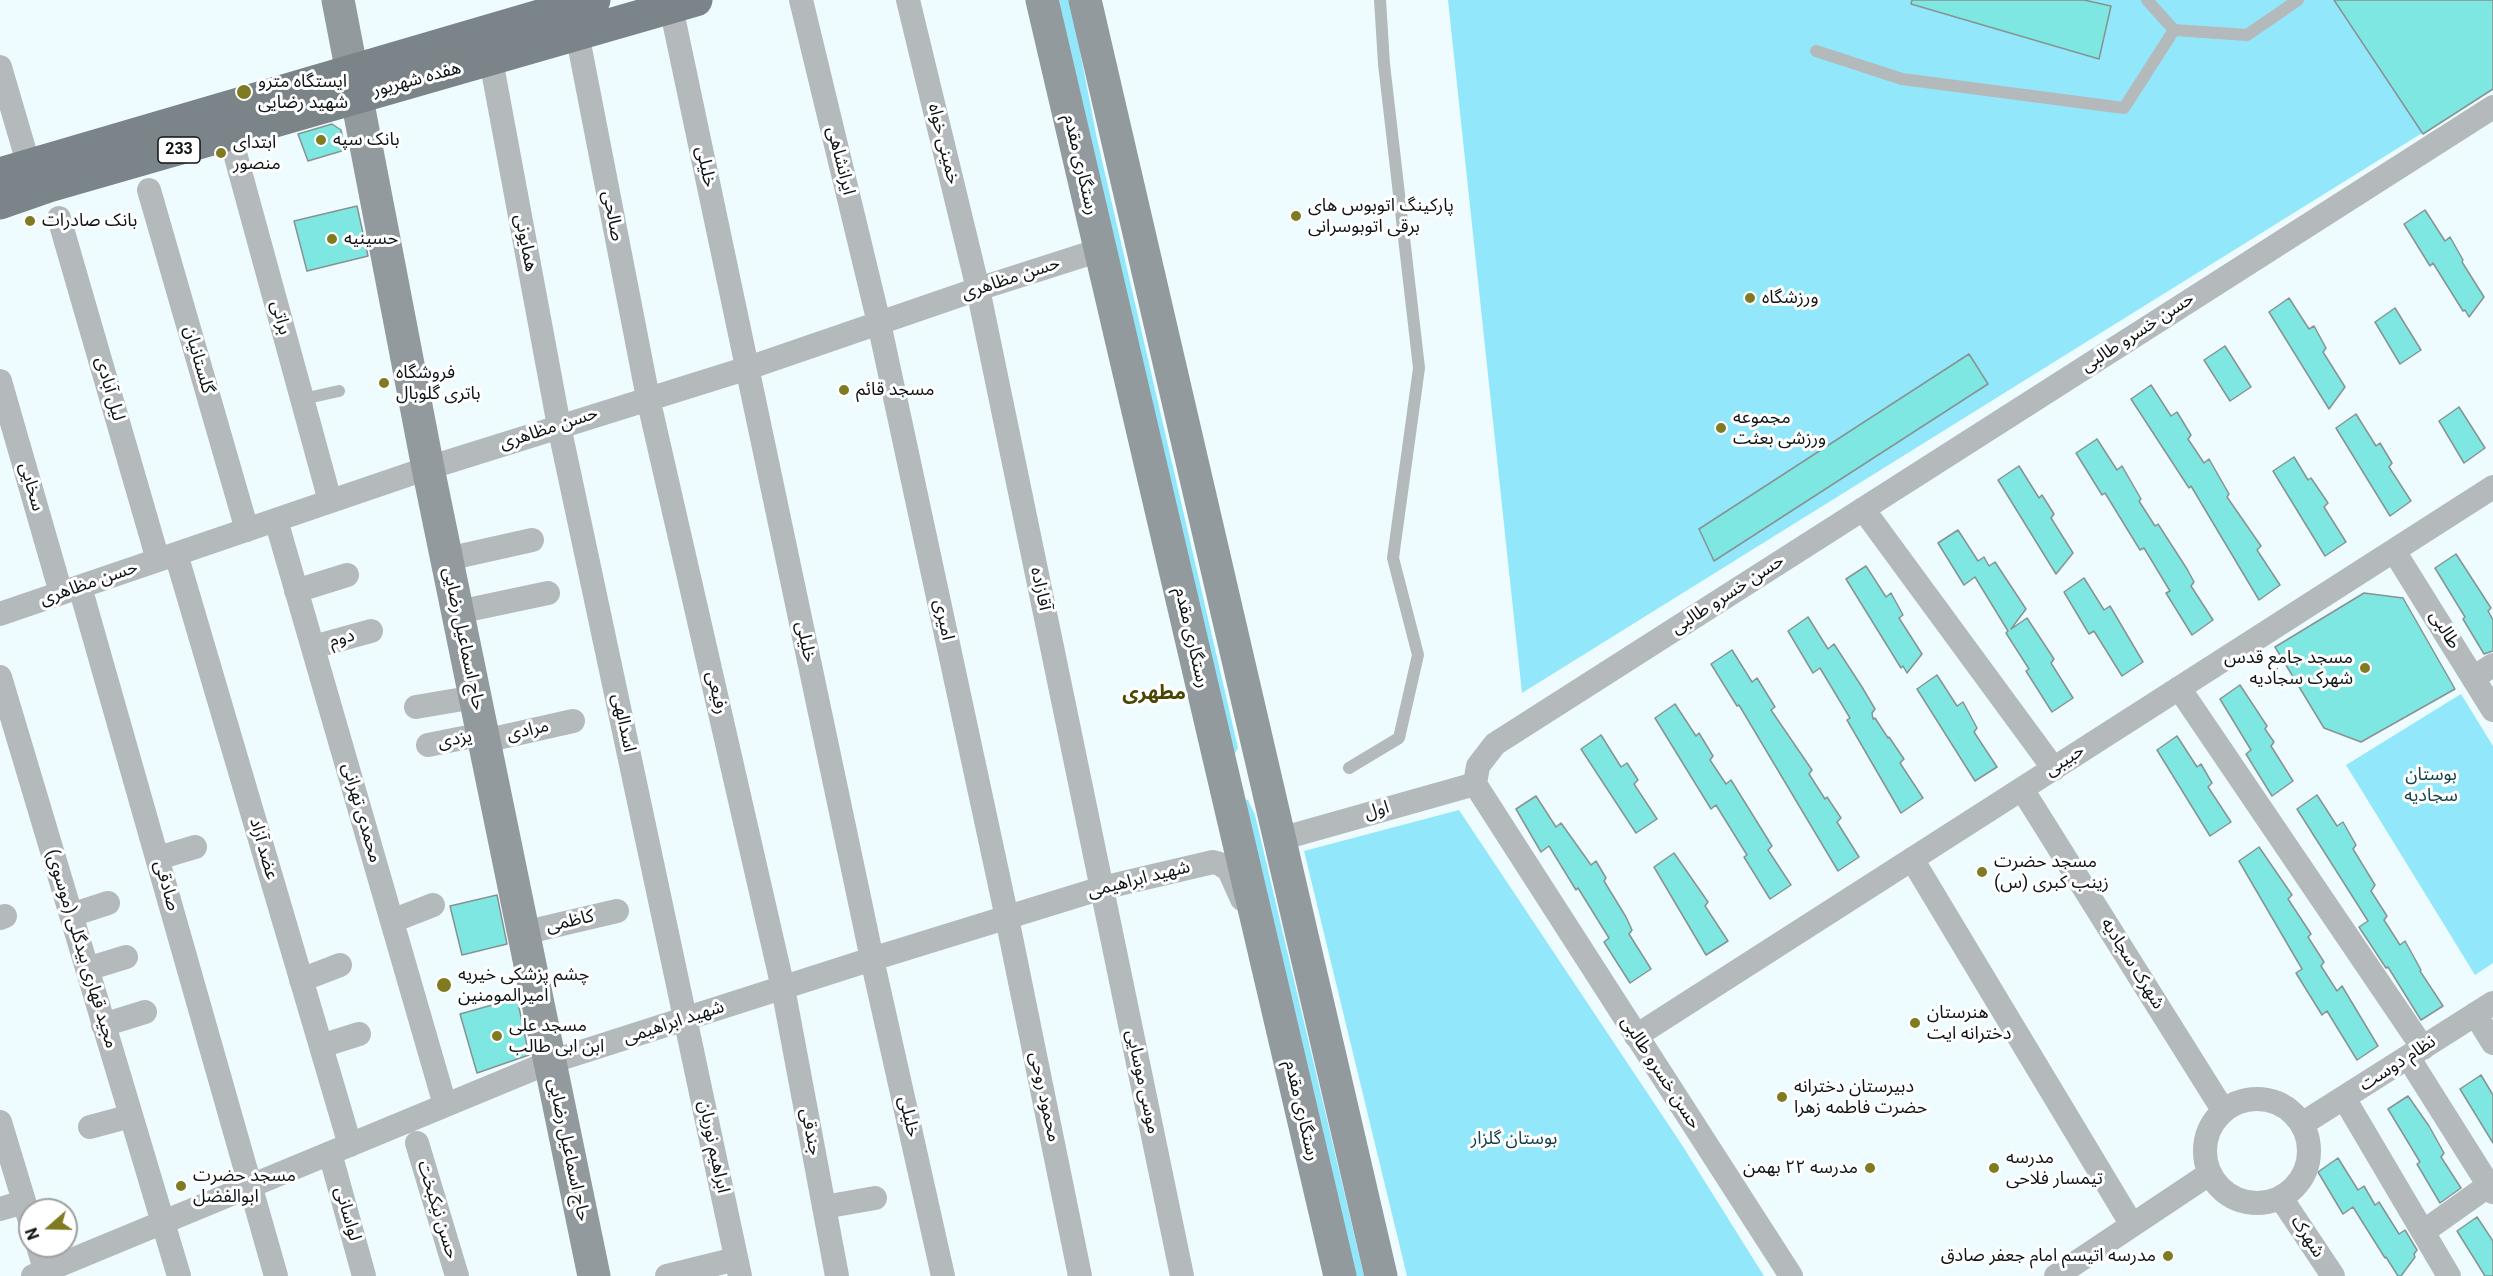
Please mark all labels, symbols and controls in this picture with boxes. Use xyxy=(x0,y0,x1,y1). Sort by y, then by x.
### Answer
street label: هفده شهریور xyxy=(370,58,464,102)
place label: ایستگاه مترو شهید رضایی xyxy=(258,71,348,113)
marker: ایستگاه مترو شهید رضایی xyxy=(235,83,253,101)
street label: خمینی خواه xyxy=(923,101,963,187)
street label: رستگاری مقدم xyxy=(1058,113,1102,217)
street label: ایرانشاهی xyxy=(821,125,859,197)
place label: بانک سپه xyxy=(333,129,400,151)
place label: ابتدای منصور xyxy=(233,132,281,174)
marker: بانک سپه xyxy=(314,133,328,147)
road number: 233 xyxy=(158,137,200,163)
street label: خلیلی xyxy=(690,145,720,189)
marker: ابتدای منصور xyxy=(214,146,228,160)
street label: صالحی xyxy=(597,189,627,243)
place label: پارکینگ اتوبوس های برقی اتوبوسرانی xyxy=(1308,195,1454,238)
marker: پارکینگ اتوبوس های برقی اتوبوسرانی xyxy=(1289,209,1303,223)
place label: بانک صادرات xyxy=(42,210,137,232)
street label: همایونی xyxy=(509,213,541,273)
marker: بانک صادرات xyxy=(23,214,37,228)
place label: حسینیه xyxy=(344,228,398,250)
marker: حسینیه xyxy=(325,232,339,246)
street label: حسن مظاهری xyxy=(959,253,1063,305)
place label: ورزشگاه xyxy=(1762,287,1819,309)
street label: حسن خسرو طالبی xyxy=(2077,288,2199,378)
marker: ورزشگاه xyxy=(1743,291,1757,305)
street label: براتی xyxy=(265,299,295,337)
street label: گلستانیان xyxy=(178,324,218,396)
street label: لیل آبادی xyxy=(90,355,128,423)
place label: فروشگاه باتری گلوبال xyxy=(396,362,481,404)
marker: فروشگاه باتری گلوبال xyxy=(377,376,391,390)
place label: مسجد قائم xyxy=(856,379,934,401)
marker: مسجد قائم xyxy=(837,383,851,397)
street label: حسن مظاهری xyxy=(497,403,601,455)
place label: مجموعه ورزشی بعثت xyxy=(1733,407,1826,450)
marker: مجموعه ورزشی بعثت xyxy=(1714,421,1728,435)
street label: سخایی xyxy=(14,460,48,514)
street label: حسن خسرو طالبی xyxy=(1667,550,1789,640)
street label: حسن مظاهری xyxy=(37,557,141,611)
street label: آقازاده xyxy=(1025,565,1055,613)
street label: حاج اسماعیل رضایی xyxy=(437,566,489,712)
street label: رستگاری مقدم xyxy=(1169,586,1213,690)
street label: امیری xyxy=(928,598,958,642)
street label: طالبی xyxy=(2424,607,2464,653)
street label: خلیلی xyxy=(790,620,820,664)
street label: دوم xyxy=(327,625,357,653)
place label: مسجد جامع قدس شهرک سجادیه xyxy=(2224,647,2353,690)
marker: مسجد جامع قدس شهرک سجادیه xyxy=(2358,661,2372,675)
street label: رفیعی xyxy=(701,669,731,717)
district label: مطهری xyxy=(1122,682,1186,706)
street label: اسدالهی xyxy=(606,692,640,754)
street label: مرادی xyxy=(505,716,551,746)
street label: یزدی xyxy=(436,726,474,754)
street label: حبیبی xyxy=(2041,740,2089,782)
street label: محمدی تهرانی xyxy=(336,761,386,865)
park label: بوستان سجادیه xyxy=(2404,764,2458,806)
street label: اول xyxy=(1362,797,1392,825)
street label: عضد آزاد xyxy=(244,816,282,882)
street label: مجید قهاری بیدگلی (موسوی) xyxy=(40,847,122,1051)
place label: مسجد حضرت زینب کبری (س) xyxy=(1994,851,2109,894)
street label: شهید ابراهیمی xyxy=(1086,857,1192,903)
street label: صادقی xyxy=(149,858,183,914)
marker: مسجد حضرت زینب کبری (س) xyxy=(1975,865,1989,879)
street label: کاظمی xyxy=(544,906,596,938)
street label: شهرک سجادیه xyxy=(2095,914,2169,1014)
place label: چشم پزشکی خیریه امیرالمومنین xyxy=(458,964,589,1006)
marker: چشم پزشکی خیریه امیرالمومنین xyxy=(435,976,453,994)
street label: شهید ابراهیمی xyxy=(621,997,727,1049)
place label: هنرستان دخترانه ایت xyxy=(1927,1002,2011,1044)
street label: حسن خسرو طالبی xyxy=(1615,1012,1705,1134)
place label: مسجد علی ابن ابی طالب xyxy=(509,1015,604,1058)
marker: هنرستان دخترانه ایت xyxy=(1908,1016,1922,1030)
street label: موسی موسایی xyxy=(1120,1028,1164,1136)
marker: مسجد علی ابن ابی طالب xyxy=(490,1029,504,1043)
street label: نظام دوست xyxy=(2356,1031,2440,1097)
street label: محمود روحی xyxy=(1024,1050,1064,1144)
street label: رستگاری مقدم xyxy=(1279,1059,1323,1163)
place label: دبیرستان دخترانه حضرت فاطمه زهرا xyxy=(1794,1076,1927,1118)
street label: حاج اسماعیل رضایی xyxy=(542,1077,594,1223)
marker: دبیرستان دخترانه حضرت فاطمه زهرا xyxy=(1775,1090,1789,1104)
street label: خلیلی xyxy=(893,1094,923,1140)
street label: ابراهیم نوریان xyxy=(693,1099,733,1195)
street label: جندقی xyxy=(795,1107,825,1157)
park label: بوستان گلزار xyxy=(1471,1128,1557,1150)
place label: مدرسه تیمسار فلاحی xyxy=(2006,1147,2103,1190)
place label: مدرسه ۲۲ بهمن xyxy=(1743,1157,1858,1179)
street label: حسن نیکبخت xyxy=(412,1158,462,1262)
marker: مدرسه ۲۲ بهمن xyxy=(1863,1161,1877,1175)
marker: مدرسه تیمسار فلاحی xyxy=(1987,1161,2001,1175)
place label: مسجد حضرت ابوالفضل xyxy=(193,1165,296,1208)
marker: مسجد حضرت ابوالفضل xyxy=(174,1179,188,1193)
street label: لواسانی xyxy=(329,1185,365,1243)
north arrow xyxy=(18,1198,78,1258)
street label: شهرک xyxy=(2286,1212,2328,1262)
text: N xyxy=(22,1225,43,1242)
place label: مدرسه اتیسم امام جعفر صادق xyxy=(1941,1245,2156,1267)
marker: مدرسه اتیسم امام جعفر صادق xyxy=(2161,1249,2175,1263)

